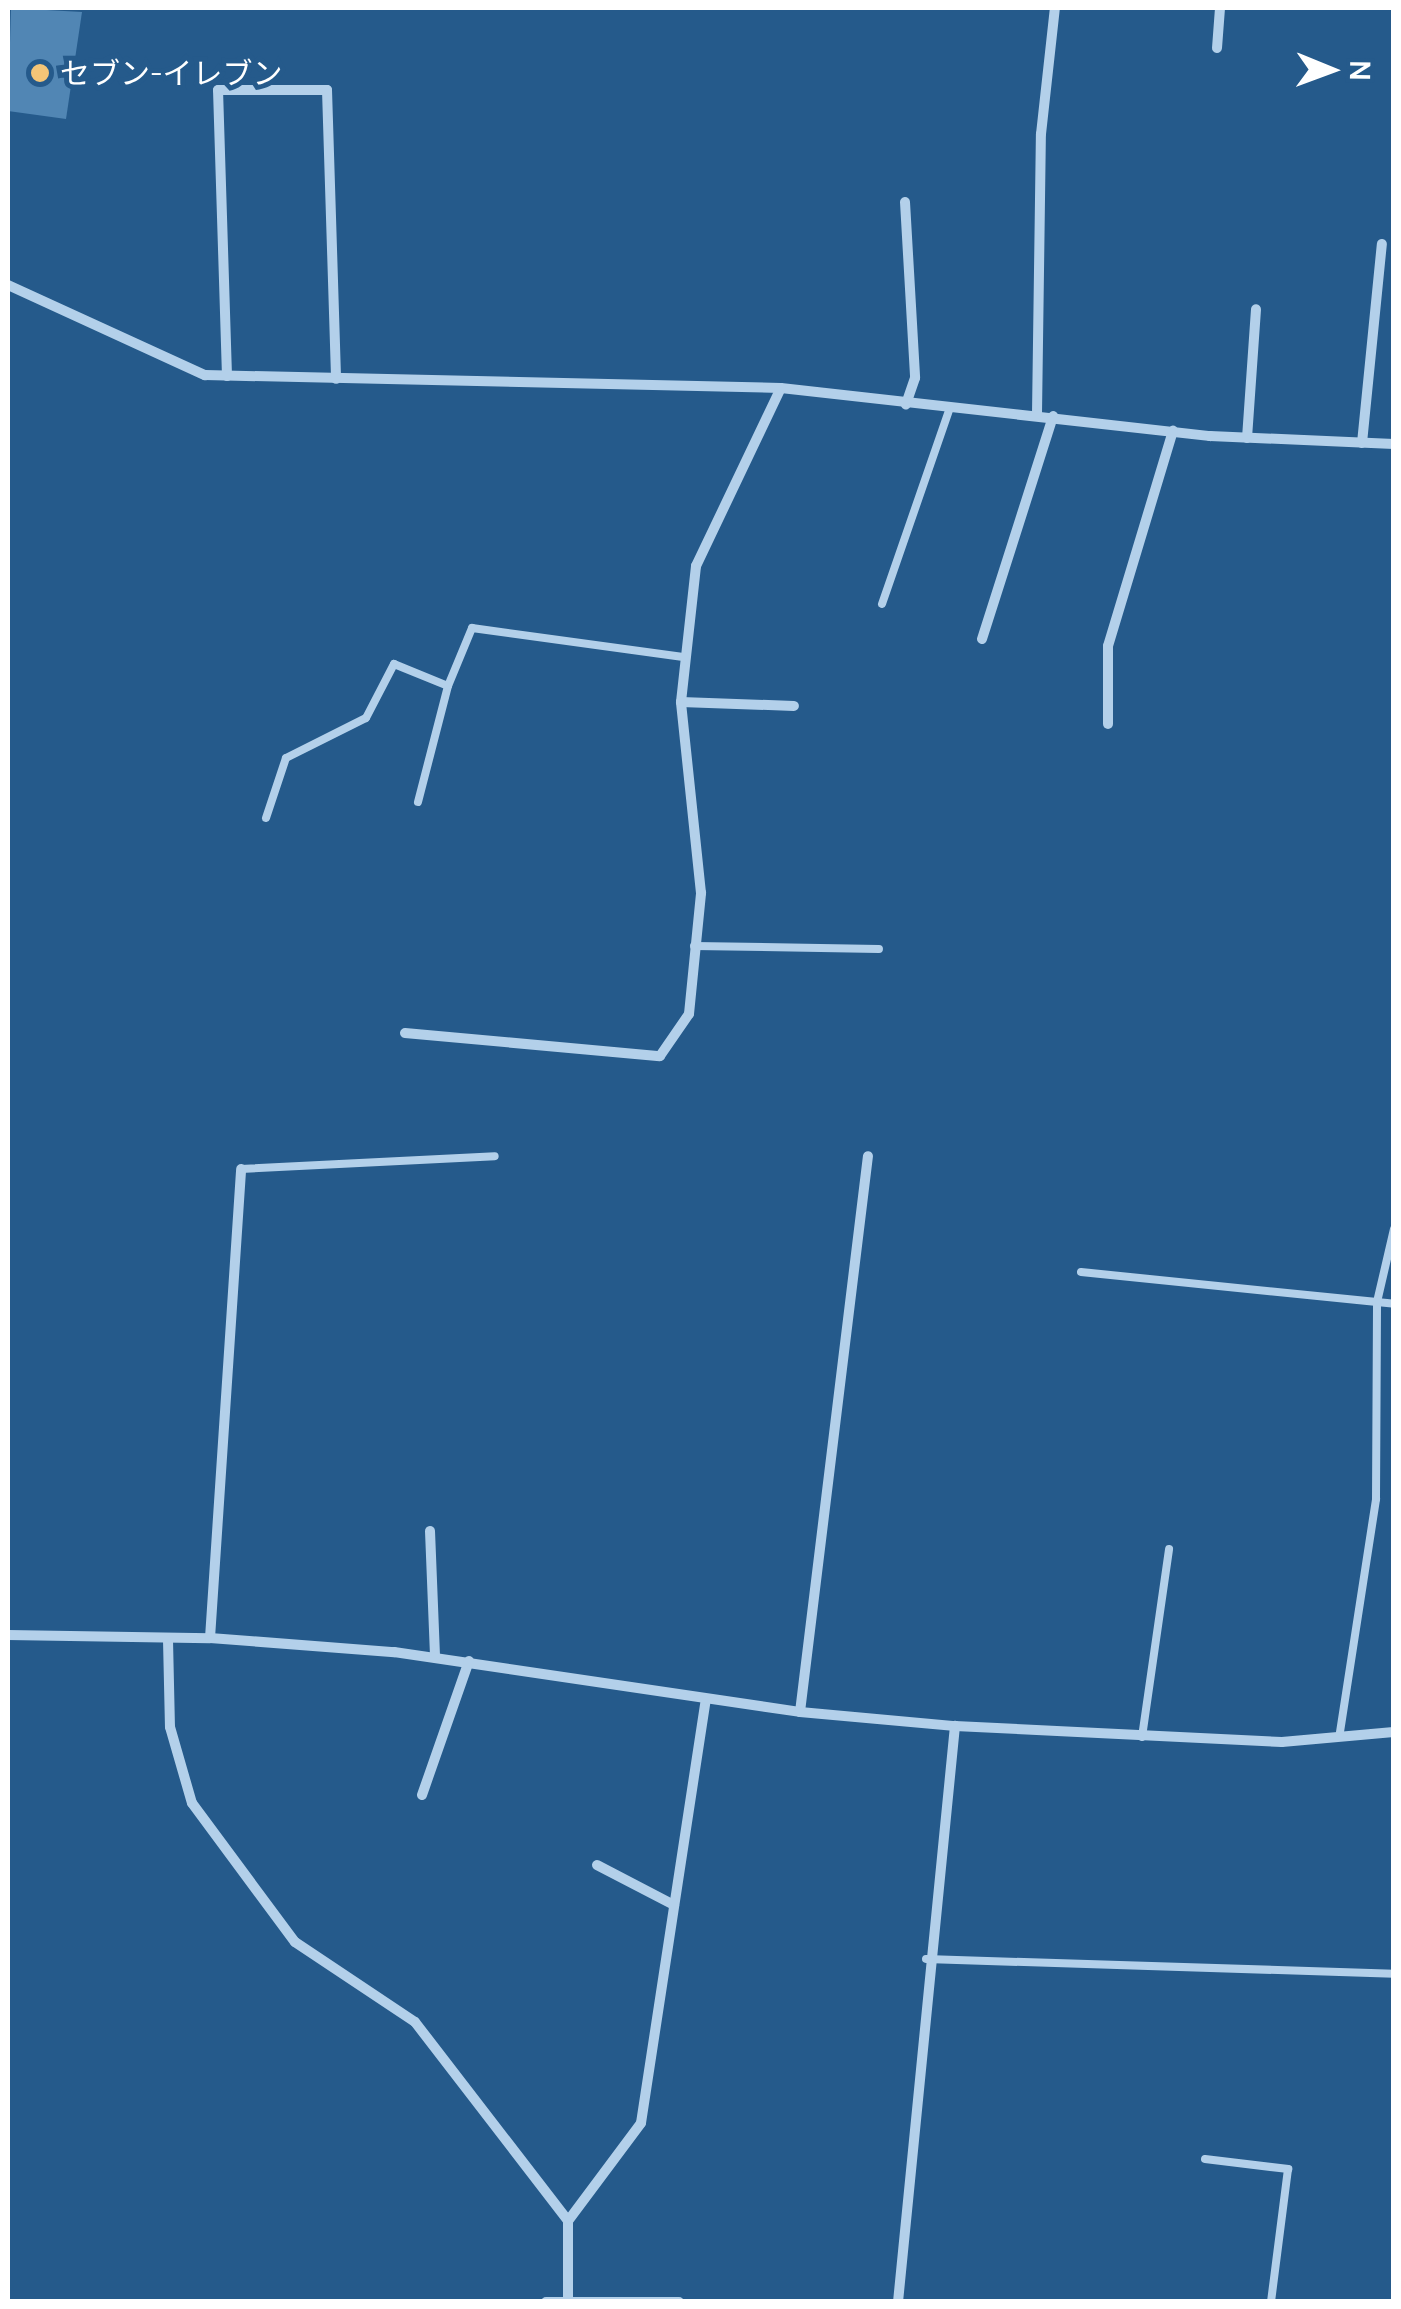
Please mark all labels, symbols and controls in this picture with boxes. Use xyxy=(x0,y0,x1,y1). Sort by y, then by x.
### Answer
north arrow xyxy=(1281,20,1381,120)
place label: セブン-イレブン xyxy=(60,55,283,91)
text: N xyxy=(1342,60,1380,81)
marker: セブン-イレブン xyxy=(29,62,51,84)

